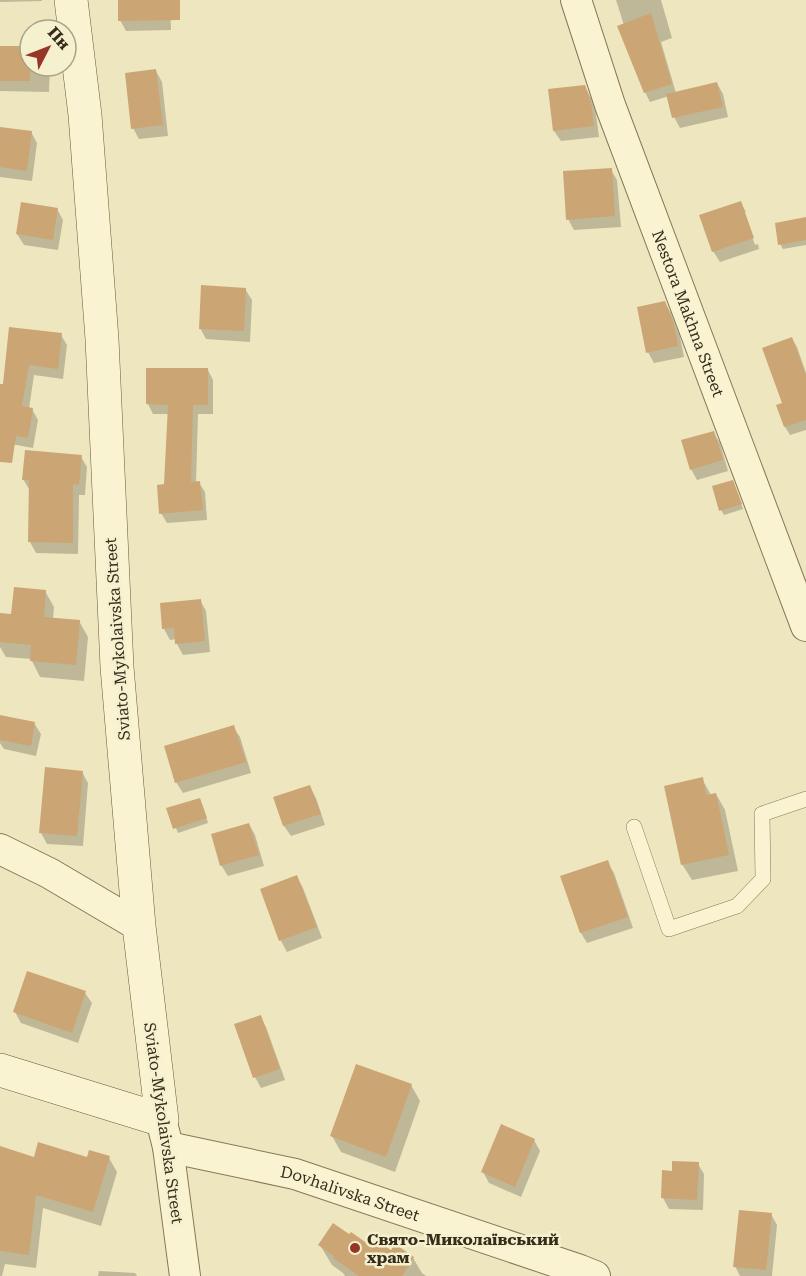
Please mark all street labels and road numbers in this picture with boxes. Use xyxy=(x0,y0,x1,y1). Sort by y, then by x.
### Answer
street label: Nestora Makhna Street xyxy=(648,227,728,400)
street label: Sviato-Mykolaivska Street xyxy=(101,537,134,741)
street label: Sviato-Mykolaivska Street xyxy=(140,1021,187,1225)
street label: Dovhalivska Street xyxy=(279,1162,422,1225)

